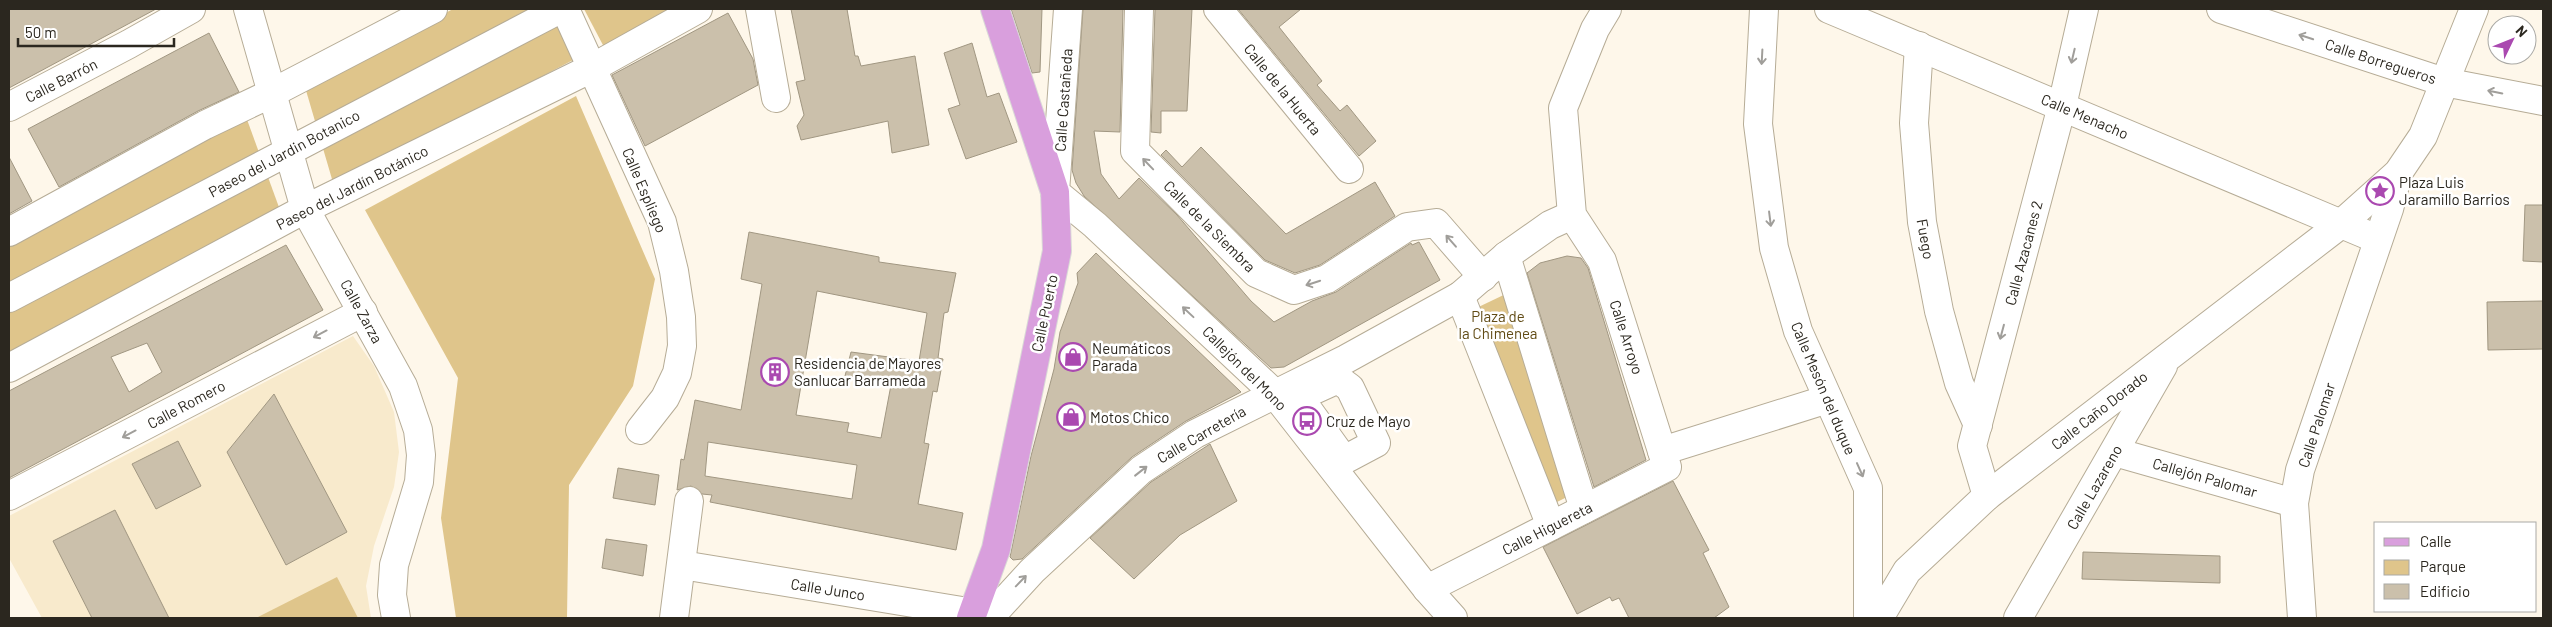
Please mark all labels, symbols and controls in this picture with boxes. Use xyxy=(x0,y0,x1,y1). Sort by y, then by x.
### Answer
scale bar xyxy=(18,15,174,47)
north arrow xyxy=(2487,15,2537,65)
text: N xyxy=(2512,22,2531,40)
text: 50 m xyxy=(25,23,57,41)
one-way arrow xyxy=(2298,31,2314,41)
street label: Calle Borregueros xyxy=(2323,35,2439,87)
street label: Calle de la Huerta xyxy=(1241,40,1325,138)
street label: Calle Castañeda xyxy=(1050,48,1076,152)
one-way arrow xyxy=(2068,48,2077,64)
one-way arrow xyxy=(1757,49,1766,65)
street label: Calle Barrón xyxy=(22,54,100,106)
one-way arrow xyxy=(2488,87,2504,96)
street label: Calle Menacho xyxy=(2039,90,2131,142)
street label: Paseo del Jardin Botanico xyxy=(205,105,363,201)
street label: Paseo del Jardín Botánico xyxy=(273,141,431,233)
street label: Calle Espliego xyxy=(619,145,671,235)
one-way arrow xyxy=(1142,158,1154,170)
place label: Plaza Luis Jaramillo Barrios xyxy=(2399,173,2510,208)
street label: Calle de la Siembra xyxy=(1160,176,1260,276)
place icon: Plaza Luis Jaramillo Barrios xyxy=(2365,176,2395,206)
street label: Calle Azacanes 2 xyxy=(2000,199,2046,307)
one-way arrow xyxy=(1765,211,1775,227)
street label: Fuego xyxy=(1914,217,1938,261)
one-way arrow xyxy=(1445,234,1457,247)
street label: Calle Puerto xyxy=(1027,273,1061,353)
street label: Calle Zarza xyxy=(337,276,387,346)
one-way arrow xyxy=(1305,279,1321,289)
street label: Calle Arroyo xyxy=(1607,297,1647,377)
one-way arrow xyxy=(1181,306,1194,318)
park label: Plaza de la Chimenea xyxy=(1459,307,1538,342)
street label: Calle Mesón del duque xyxy=(1788,319,1860,457)
street label: Callejón del Mono xyxy=(1199,322,1291,414)
one-way arrow xyxy=(1997,324,2006,340)
one-way arrow xyxy=(312,329,327,339)
place label: Neumáticos Parada xyxy=(1092,339,1171,374)
shop icon: Neumáticos Parada xyxy=(1058,342,1088,372)
place label: Residencia de Mayores Sanlucar Barrameda xyxy=(794,354,941,389)
building icon: Residencia de Mayores Sanlucar Barrameda xyxy=(760,357,790,387)
street label: Calle Caño Dorado xyxy=(2047,367,2151,453)
street label: Calle Romero xyxy=(144,376,228,432)
street label: Calle Palomar xyxy=(2294,380,2338,470)
street label: Calle Carretería xyxy=(1153,401,1249,467)
shop icon: Motos Chico xyxy=(1056,402,1086,432)
bus stop icon: Cruz de Mayo xyxy=(1292,406,1322,436)
place label: Motos Chico xyxy=(1090,408,1169,426)
place label: Cruz de Mayo xyxy=(1326,412,1411,430)
one-way arrow xyxy=(122,430,137,439)
street label: Calle Lazareno xyxy=(2063,442,2125,532)
street label: Callejón Palomar xyxy=(2151,453,2260,501)
one-way arrow xyxy=(1855,462,1865,477)
one-way arrow xyxy=(1134,466,1147,477)
street label: Calle Higuereta xyxy=(1499,498,1595,558)
legend xyxy=(2374,522,2537,612)
text: Calle xyxy=(2420,532,2452,550)
text: Parque xyxy=(2420,557,2466,575)
street label: Calle Junco xyxy=(789,574,867,604)
one-way arrow xyxy=(1015,575,1027,588)
text: Edificio xyxy=(2420,582,2470,600)

